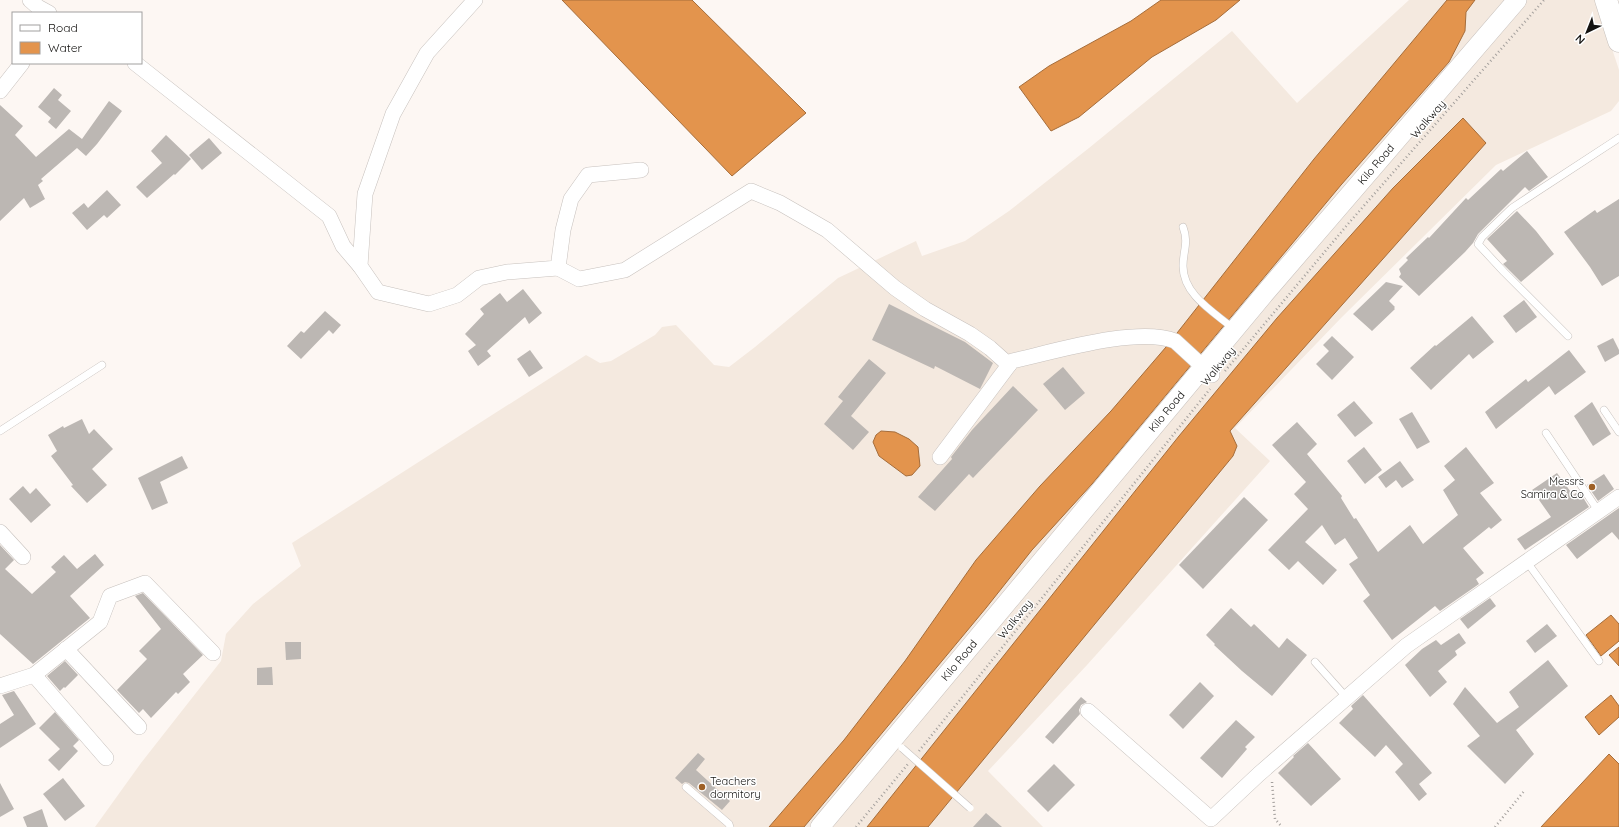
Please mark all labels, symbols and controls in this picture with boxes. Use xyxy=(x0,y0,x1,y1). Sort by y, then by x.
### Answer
legend xyxy=(12,12,142,64)
north arrow xyxy=(1567,12,1607,52)
text: Road xyxy=(48,20,78,35)
text: N xyxy=(1572,31,1588,47)
text: Water xyxy=(48,40,83,55)
street label: Walkway xyxy=(1407,97,1449,141)
street label: Kilo Road xyxy=(1354,141,1397,187)
street label: Walkway xyxy=(1198,344,1238,388)
street label: Kilo Road xyxy=(1145,388,1187,435)
place label: Messrs Samira & Co xyxy=(1521,474,1584,501)
marker: Messrs Samira & Co xyxy=(1587,482,1597,492)
street label: Walkway xyxy=(995,596,1035,642)
street label: Kilo Road xyxy=(938,637,980,684)
place label: Teachers dormitory xyxy=(710,774,761,801)
marker: Teachers dormitory xyxy=(697,782,707,792)

